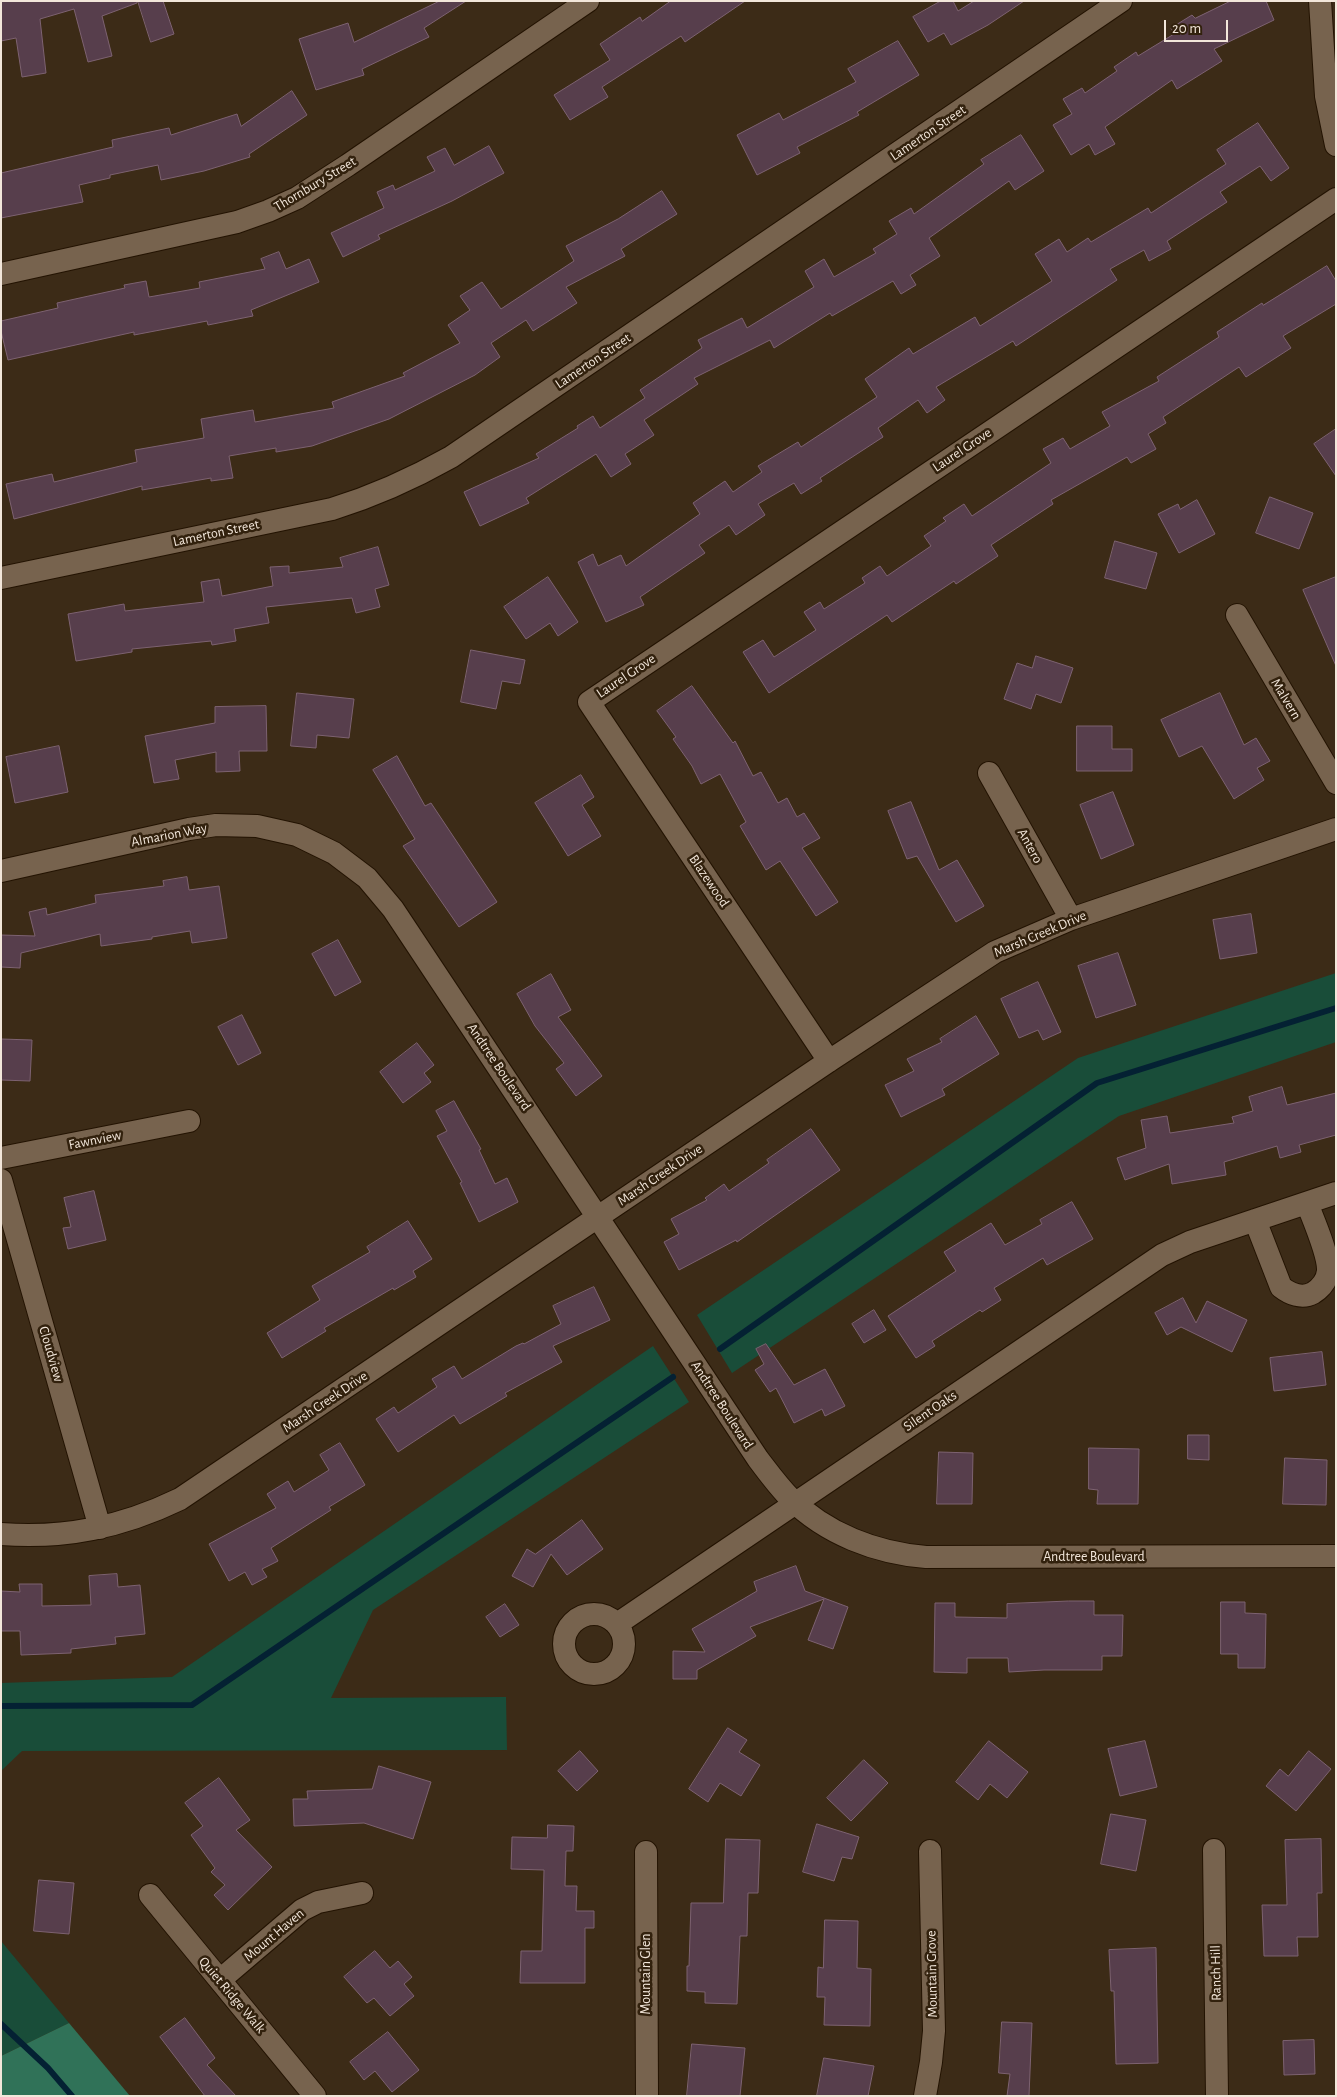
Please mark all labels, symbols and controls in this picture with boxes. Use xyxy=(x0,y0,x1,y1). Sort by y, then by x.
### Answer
scale bar xyxy=(1167,10,1231,42)
text: 20 m xyxy=(1172,21,1201,36)
street label: Lamerton Street xyxy=(887,101,969,165)
street label: Thornbury Street xyxy=(271,153,359,215)
street label: Lamerton Street xyxy=(552,329,634,393)
street label: Laurel Grove xyxy=(929,424,995,476)
street label: Lamerton Street xyxy=(171,516,261,550)
street label: Laurel Grove xyxy=(593,650,659,702)
street label: Malvern xyxy=(1267,675,1305,723)
street label: Almarion Way xyxy=(129,819,209,851)
street label: Antero xyxy=(1014,826,1046,866)
street label: Blazewood xyxy=(685,852,733,910)
street label: Marsh Creek Drive xyxy=(991,907,1089,961)
street label: Andtree Boulevard xyxy=(464,1020,534,1114)
street label: Fawnview xyxy=(67,1127,123,1153)
street label: Marsh Creek Drive xyxy=(614,1140,706,1210)
street label: Cloudview xyxy=(35,1324,67,1384)
street label: Andtree Boulevard xyxy=(687,1358,757,1452)
street label: Marsh Creek Drive xyxy=(279,1367,371,1437)
street label: Silent Oaks xyxy=(900,1387,960,1435)
street label: Andtree Boulevard xyxy=(1043,1549,1145,1565)
street label: Mount Haven xyxy=(240,1905,308,1965)
street label: Mountain Grove xyxy=(923,1930,941,2018)
street label: Mountain Glen xyxy=(638,1933,654,2015)
street label: Ranch Hill xyxy=(1207,1945,1225,2001)
street label: Quiet Ridge Walk xyxy=(195,1953,269,2037)

